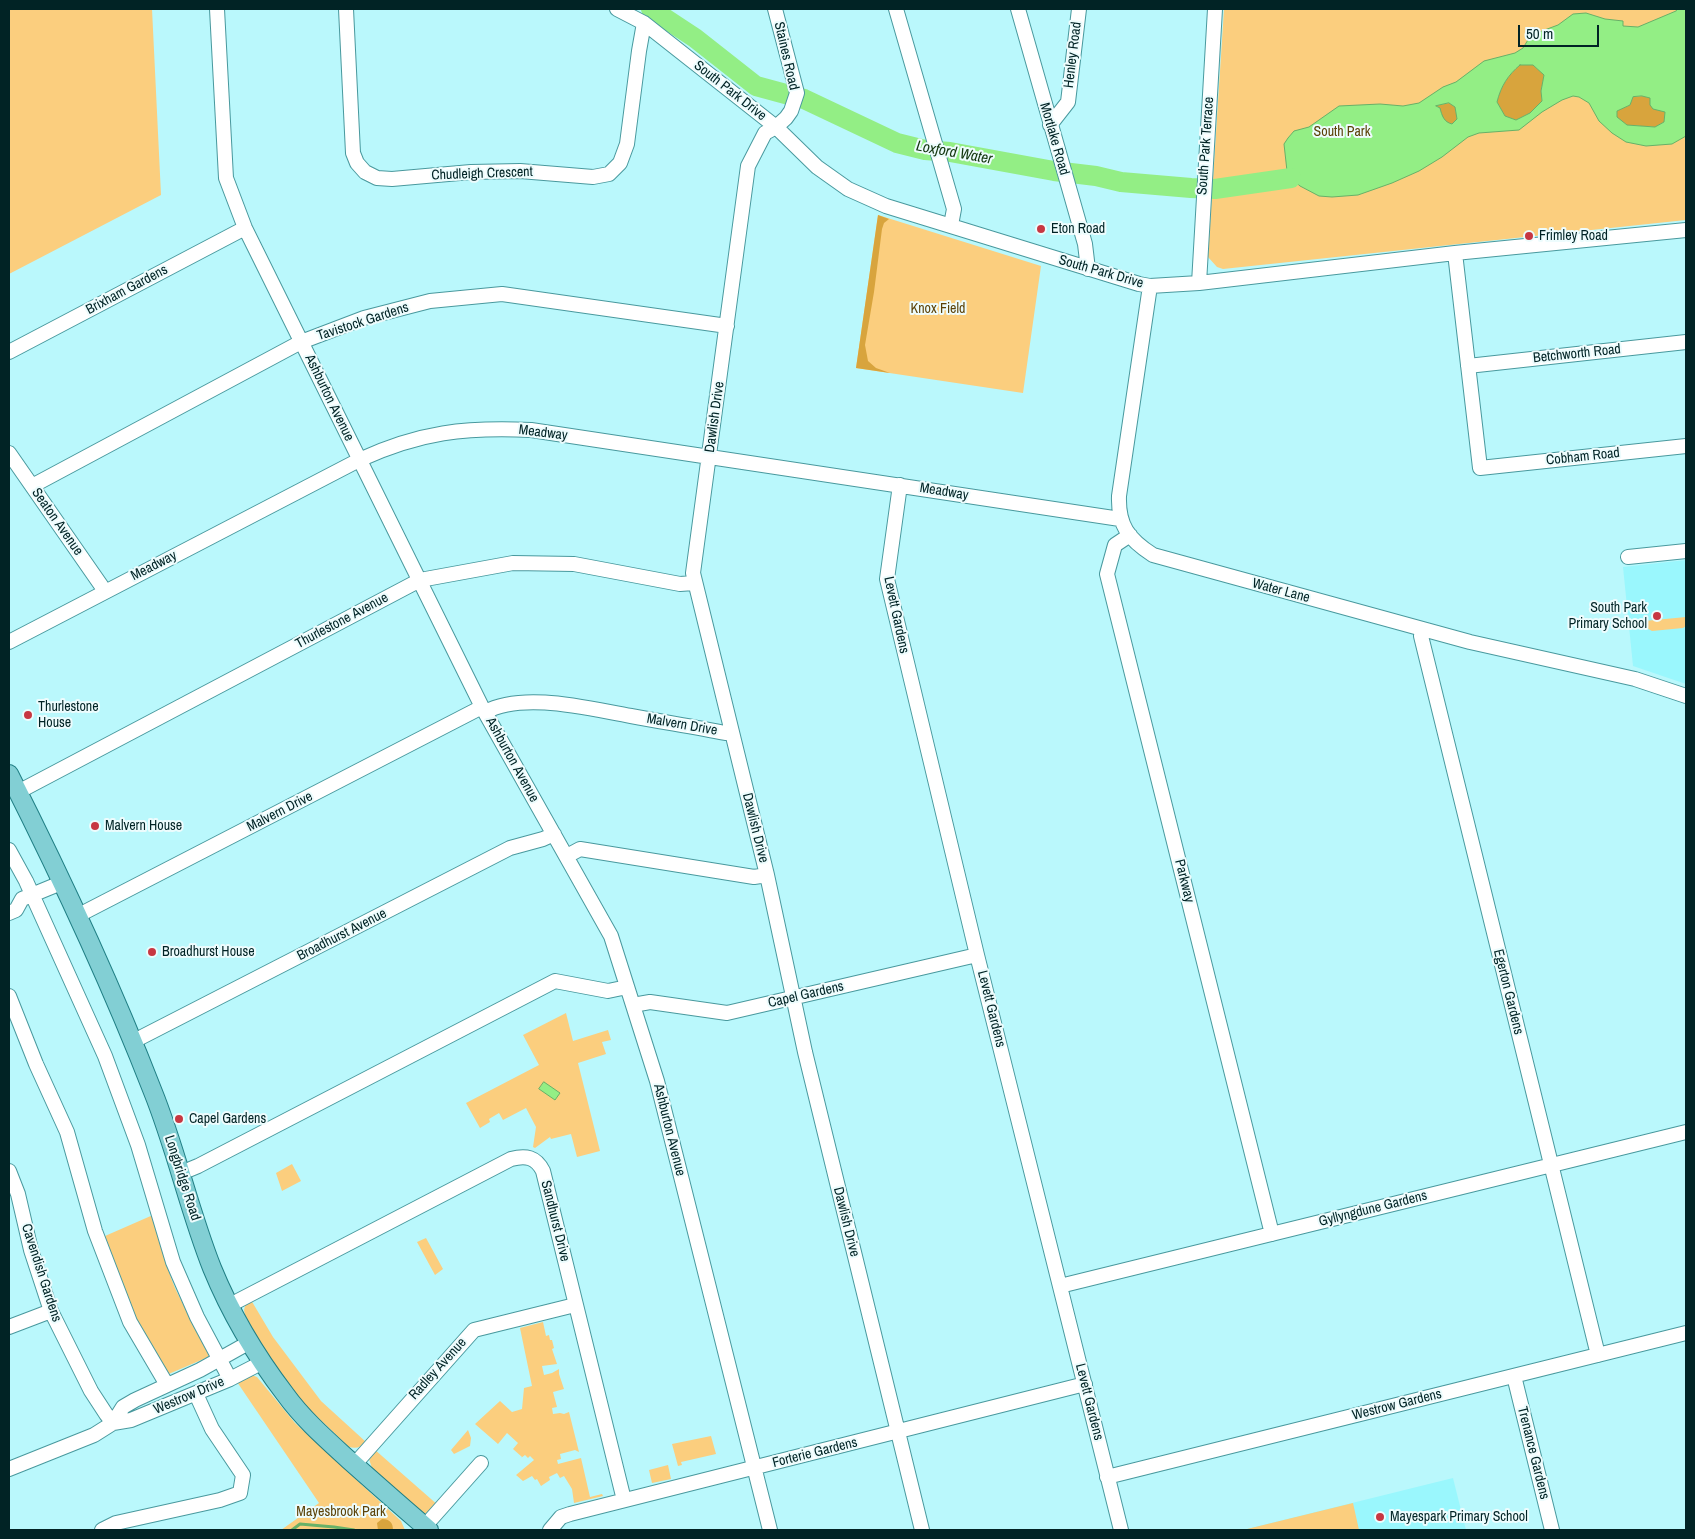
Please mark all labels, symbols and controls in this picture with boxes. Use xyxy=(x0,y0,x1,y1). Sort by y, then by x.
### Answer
scale bar xyxy=(1520,15,1601,47)
street label: Staines Road xyxy=(770,20,802,92)
street label: Henley Road xyxy=(1061,21,1085,89)
text: 50 m xyxy=(1526,23,1553,44)
street label: South Park Drive xyxy=(690,57,770,125)
street label: South Park Terrace xyxy=(1194,96,1218,196)
street label: Mortlake Road xyxy=(1036,101,1072,177)
park label: South Park xyxy=(1314,124,1370,140)
water label: Loxford Water xyxy=(915,137,993,169)
street label: Chudleigh Crescent xyxy=(431,164,533,184)
place label: Eton Road xyxy=(1051,221,1105,237)
marker: Eton Road xyxy=(1035,223,1047,235)
place label: Frimley Road xyxy=(1539,228,1608,244)
marker: Frimley Road xyxy=(1523,230,1535,242)
street label: South Park Drive xyxy=(1057,252,1145,292)
street label: Brixham Gardens xyxy=(83,261,171,319)
street label: Tavistock Gardens xyxy=(315,299,411,345)
park label: Knox Field xyxy=(911,301,965,317)
street label: Betchworth Road xyxy=(1532,341,1622,367)
street label: Ashburton Avenue xyxy=(301,352,357,444)
street label: Dawlish Drive xyxy=(702,380,728,454)
street label: Meadway xyxy=(518,422,568,444)
street label: Cobham Road xyxy=(1545,445,1621,469)
street label: Meadway xyxy=(918,480,970,504)
street label: Seaton Avenue xyxy=(28,485,86,559)
street label: Meadway xyxy=(128,547,180,585)
street label: Levett Gardens xyxy=(880,575,912,655)
street label: Water Lane xyxy=(1250,575,1312,607)
street label: Thurlestone Avenue xyxy=(293,590,391,652)
place label: South Park Primary School xyxy=(1569,600,1647,632)
marker: South Park Primary School xyxy=(1651,610,1663,622)
place label: Thurlestone House xyxy=(38,699,99,732)
marker: Thurlestone House xyxy=(22,709,34,721)
street label: Malvern Drive xyxy=(645,711,719,739)
street label: Ashburton Avenue xyxy=(482,715,542,805)
street label: Malvern Drive xyxy=(244,788,316,836)
street label: Dawlish Drive xyxy=(738,791,772,865)
place label: Malvern House xyxy=(105,818,182,834)
marker: Malvern House xyxy=(89,820,101,832)
street label: Parkway xyxy=(1171,858,1197,904)
street label: Broadhurst Avenue xyxy=(294,905,390,965)
place label: Broadhurst House xyxy=(162,944,255,960)
marker: Broadhurst House xyxy=(146,946,158,958)
street label: Egerton Gardens xyxy=(1489,948,1527,1036)
street label: Levett Gardens xyxy=(973,969,1009,1049)
street label: Capel Gardens xyxy=(766,978,846,1012)
street label: Ashburton Avenue xyxy=(649,1082,689,1178)
place label: Capel Gardens xyxy=(189,1111,266,1127)
marker: Capel Gardens xyxy=(173,1113,185,1125)
street label: Longbridge Road xyxy=(160,1133,204,1223)
street label: Sandhurst Drive xyxy=(537,1179,573,1263)
street label: Dawlish Drive xyxy=(829,1185,863,1259)
street label: Gyllyngdune Gardens xyxy=(1317,1187,1429,1231)
street label: Cavendish Gardens xyxy=(17,1222,65,1324)
street label: Radley Avenue xyxy=(406,1335,470,1403)
street label: Levett Gardens xyxy=(1071,1362,1107,1442)
street label: Westrow Drive xyxy=(151,1374,227,1418)
street label: Westrow Gardens xyxy=(1350,1386,1444,1424)
street label: Trenance Gardens xyxy=(1513,1405,1553,1501)
street label: Forterie Gardens xyxy=(771,1434,859,1472)
park label: Mayesbrook Park xyxy=(296,1504,386,1520)
place label: Mayespark Primary School xyxy=(1390,1509,1528,1525)
marker: Mayespark Primary School xyxy=(1374,1511,1386,1523)

